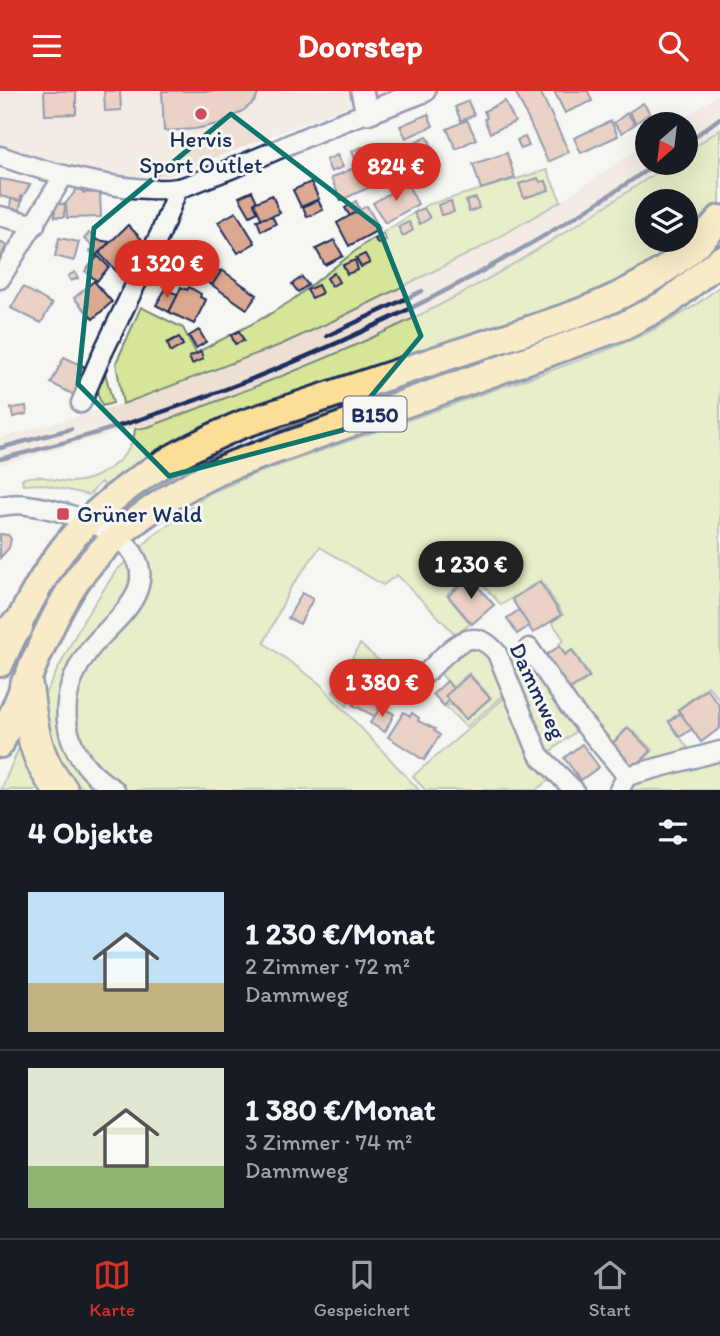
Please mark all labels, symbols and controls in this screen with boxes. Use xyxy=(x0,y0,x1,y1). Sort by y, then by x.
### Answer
icon: menu xyxy=(28,27,66,65)
text: Doorstep xyxy=(297,27,423,65)
icon: search xyxy=(654,27,692,65)
marker: Hervis Sport Outlet xyxy=(193,106,209,122)
north arrow xyxy=(635,112,698,175)
map controls xyxy=(635,112,698,252)
place label: Hervis Sport Outlet xyxy=(139,125,263,179)
pin: 824 € xyxy=(347,143,445,203)
text: 824 € xyxy=(368,152,424,180)
button: layers xyxy=(635,189,698,252)
pin: 1 320 € xyxy=(102,241,232,300)
text: 1 320 € xyxy=(131,249,203,277)
road number: B150 xyxy=(344,397,406,431)
place label: Grüner Wald xyxy=(77,500,202,528)
marker: Grüner Wald xyxy=(55,506,71,522)
pin: 1 230 € xyxy=(406,541,536,601)
text: 1 230 € xyxy=(435,550,507,578)
street label: Dammweg xyxy=(503,638,573,744)
pin: 1 380 € xyxy=(317,659,447,719)
text: 1 380 € xyxy=(345,668,419,696)
icon: filters xyxy=(654,813,692,851)
text: 4 Objekte xyxy=(28,814,153,851)
text: 1 230 €/Monat xyxy=(245,915,435,952)
icon: home xyxy=(84,920,168,1004)
text: 2 Zimmer · 72 m² xyxy=(245,952,410,980)
text: Dammweg xyxy=(245,980,348,1008)
text: 1 380 €/Monat xyxy=(245,1091,435,1128)
icon: home xyxy=(84,1096,168,1180)
text: 3 Zimmer · 74 m² xyxy=(245,1128,412,1156)
text: Dammweg xyxy=(245,1156,348,1184)
tab: Karte xyxy=(89,1256,135,1321)
tab: Gespeichert xyxy=(314,1256,410,1321)
tab: Start xyxy=(589,1256,631,1321)

